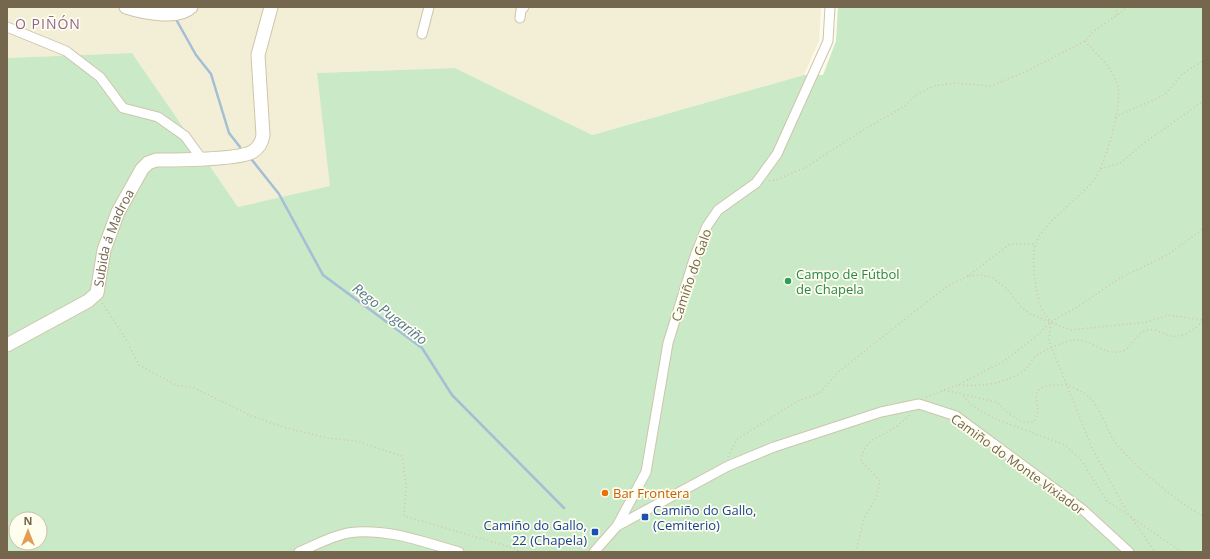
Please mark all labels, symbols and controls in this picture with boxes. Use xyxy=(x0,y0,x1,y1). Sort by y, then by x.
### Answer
district label: O PIÑÓN xyxy=(15,14,81,33)
street label: Subida á Madroa xyxy=(89,186,138,288)
street label: Camiño do Galo xyxy=(667,226,715,324)
place label: Campo de Fútbol de Chapela xyxy=(796,265,900,298)
marker: Campo de Fútbol de Chapela xyxy=(783,276,793,286)
water label: Rego Pugariño xyxy=(349,278,432,349)
street label: Camiño do Monte Vixiador xyxy=(947,409,1089,519)
place label: Bar Frontera xyxy=(613,484,690,502)
marker: Bar Frontera xyxy=(600,488,610,498)
place label: Camiño do Gallo, (Cemiterio) xyxy=(653,501,756,534)
north arrow xyxy=(8,511,48,551)
marker: Camiño do Gallo, (Cemiterio) xyxy=(640,512,650,522)
text: N xyxy=(24,513,32,528)
place label: Camiño do Gallo, 22 (Chapela) xyxy=(484,516,587,549)
marker: Camiño do Gallo, 22 (Chapela) xyxy=(590,527,600,537)

